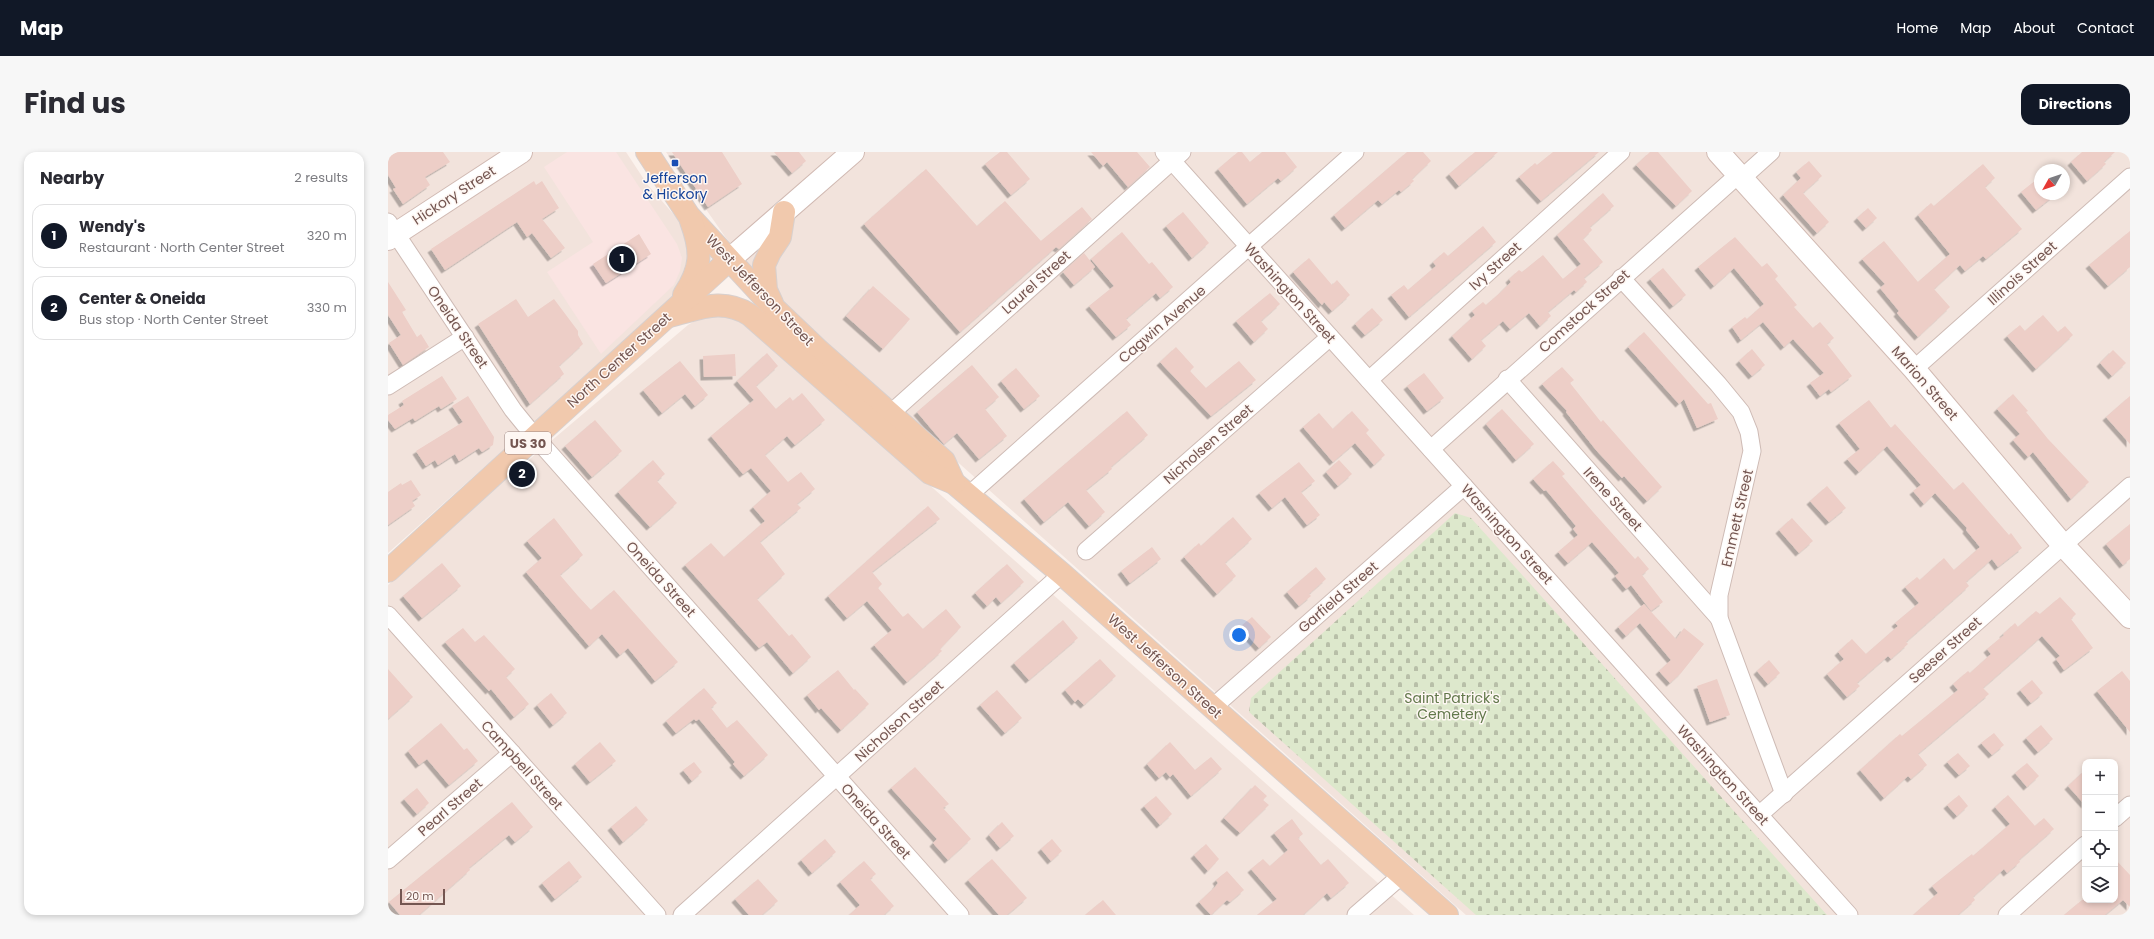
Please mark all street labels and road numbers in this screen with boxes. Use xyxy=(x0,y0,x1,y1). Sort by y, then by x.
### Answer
street label: Hickory Street xyxy=(408,161,500,229)
street label: West Jefferson Street xyxy=(702,230,818,350)
street label: Illinois Street xyxy=(1983,236,2061,310)
street label: Ivy Street xyxy=(1465,237,1525,295)
street label: Washington Street xyxy=(1239,238,1341,348)
street label: Laurel Street xyxy=(997,246,1075,318)
street label: Comstock Street xyxy=(1534,265,1634,357)
street label: Cagwin Avenue xyxy=(1114,280,1210,368)
street label: Oneida Street xyxy=(423,282,493,372)
street label: North Center Street xyxy=(563,308,675,412)
street label: Marion Street xyxy=(1887,341,1963,425)
street label: Nicholsen Street xyxy=(1159,399,1257,489)
road number: US 30 xyxy=(505,432,551,454)
street label: Irene Street xyxy=(1579,463,1647,535)
street label: Emmett Street xyxy=(1716,467,1758,569)
street label: Washington Street xyxy=(1456,479,1558,589)
street label: Oneida Street xyxy=(622,537,700,621)
street label: Garfield Street xyxy=(1294,557,1382,637)
street label: West Jefferson Street xyxy=(1103,609,1227,723)
street label: Seeser Street xyxy=(1904,612,1986,688)
street label: Nicholson Street xyxy=(850,676,948,766)
street label: Campbell Street xyxy=(476,716,568,814)
street label: Washington Street xyxy=(1672,720,1774,830)
street label: Pearl Street xyxy=(413,773,487,841)
street label: Oneida Street xyxy=(837,779,915,863)

